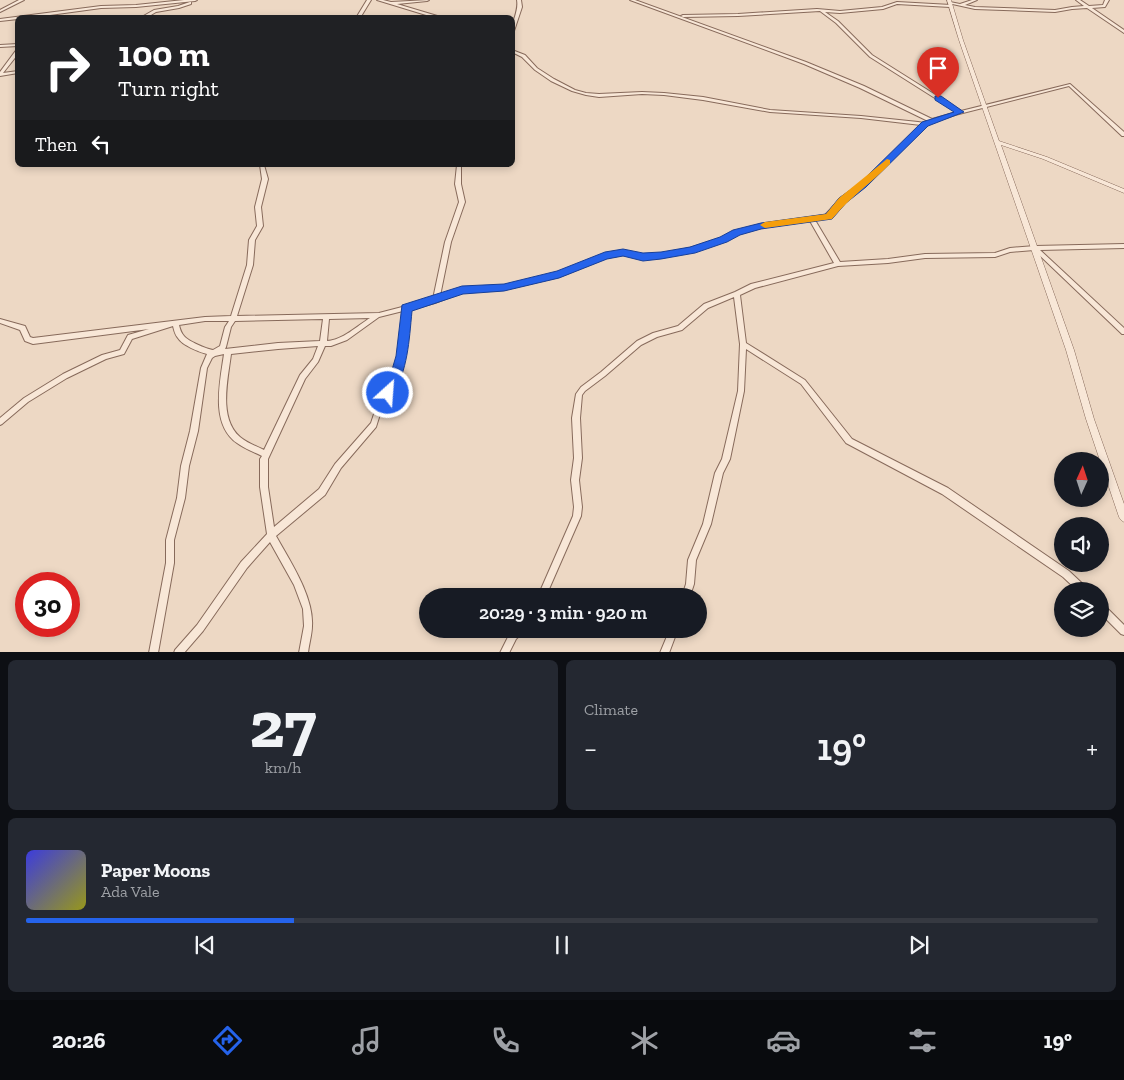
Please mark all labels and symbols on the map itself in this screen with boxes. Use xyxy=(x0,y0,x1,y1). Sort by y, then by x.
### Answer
pin xyxy=(917,47,959,98)
position arrow xyxy=(361,366,413,418)
north arrow xyxy=(1054,452,1109,508)
speed limit sign: 30 xyxy=(15,572,80,637)

